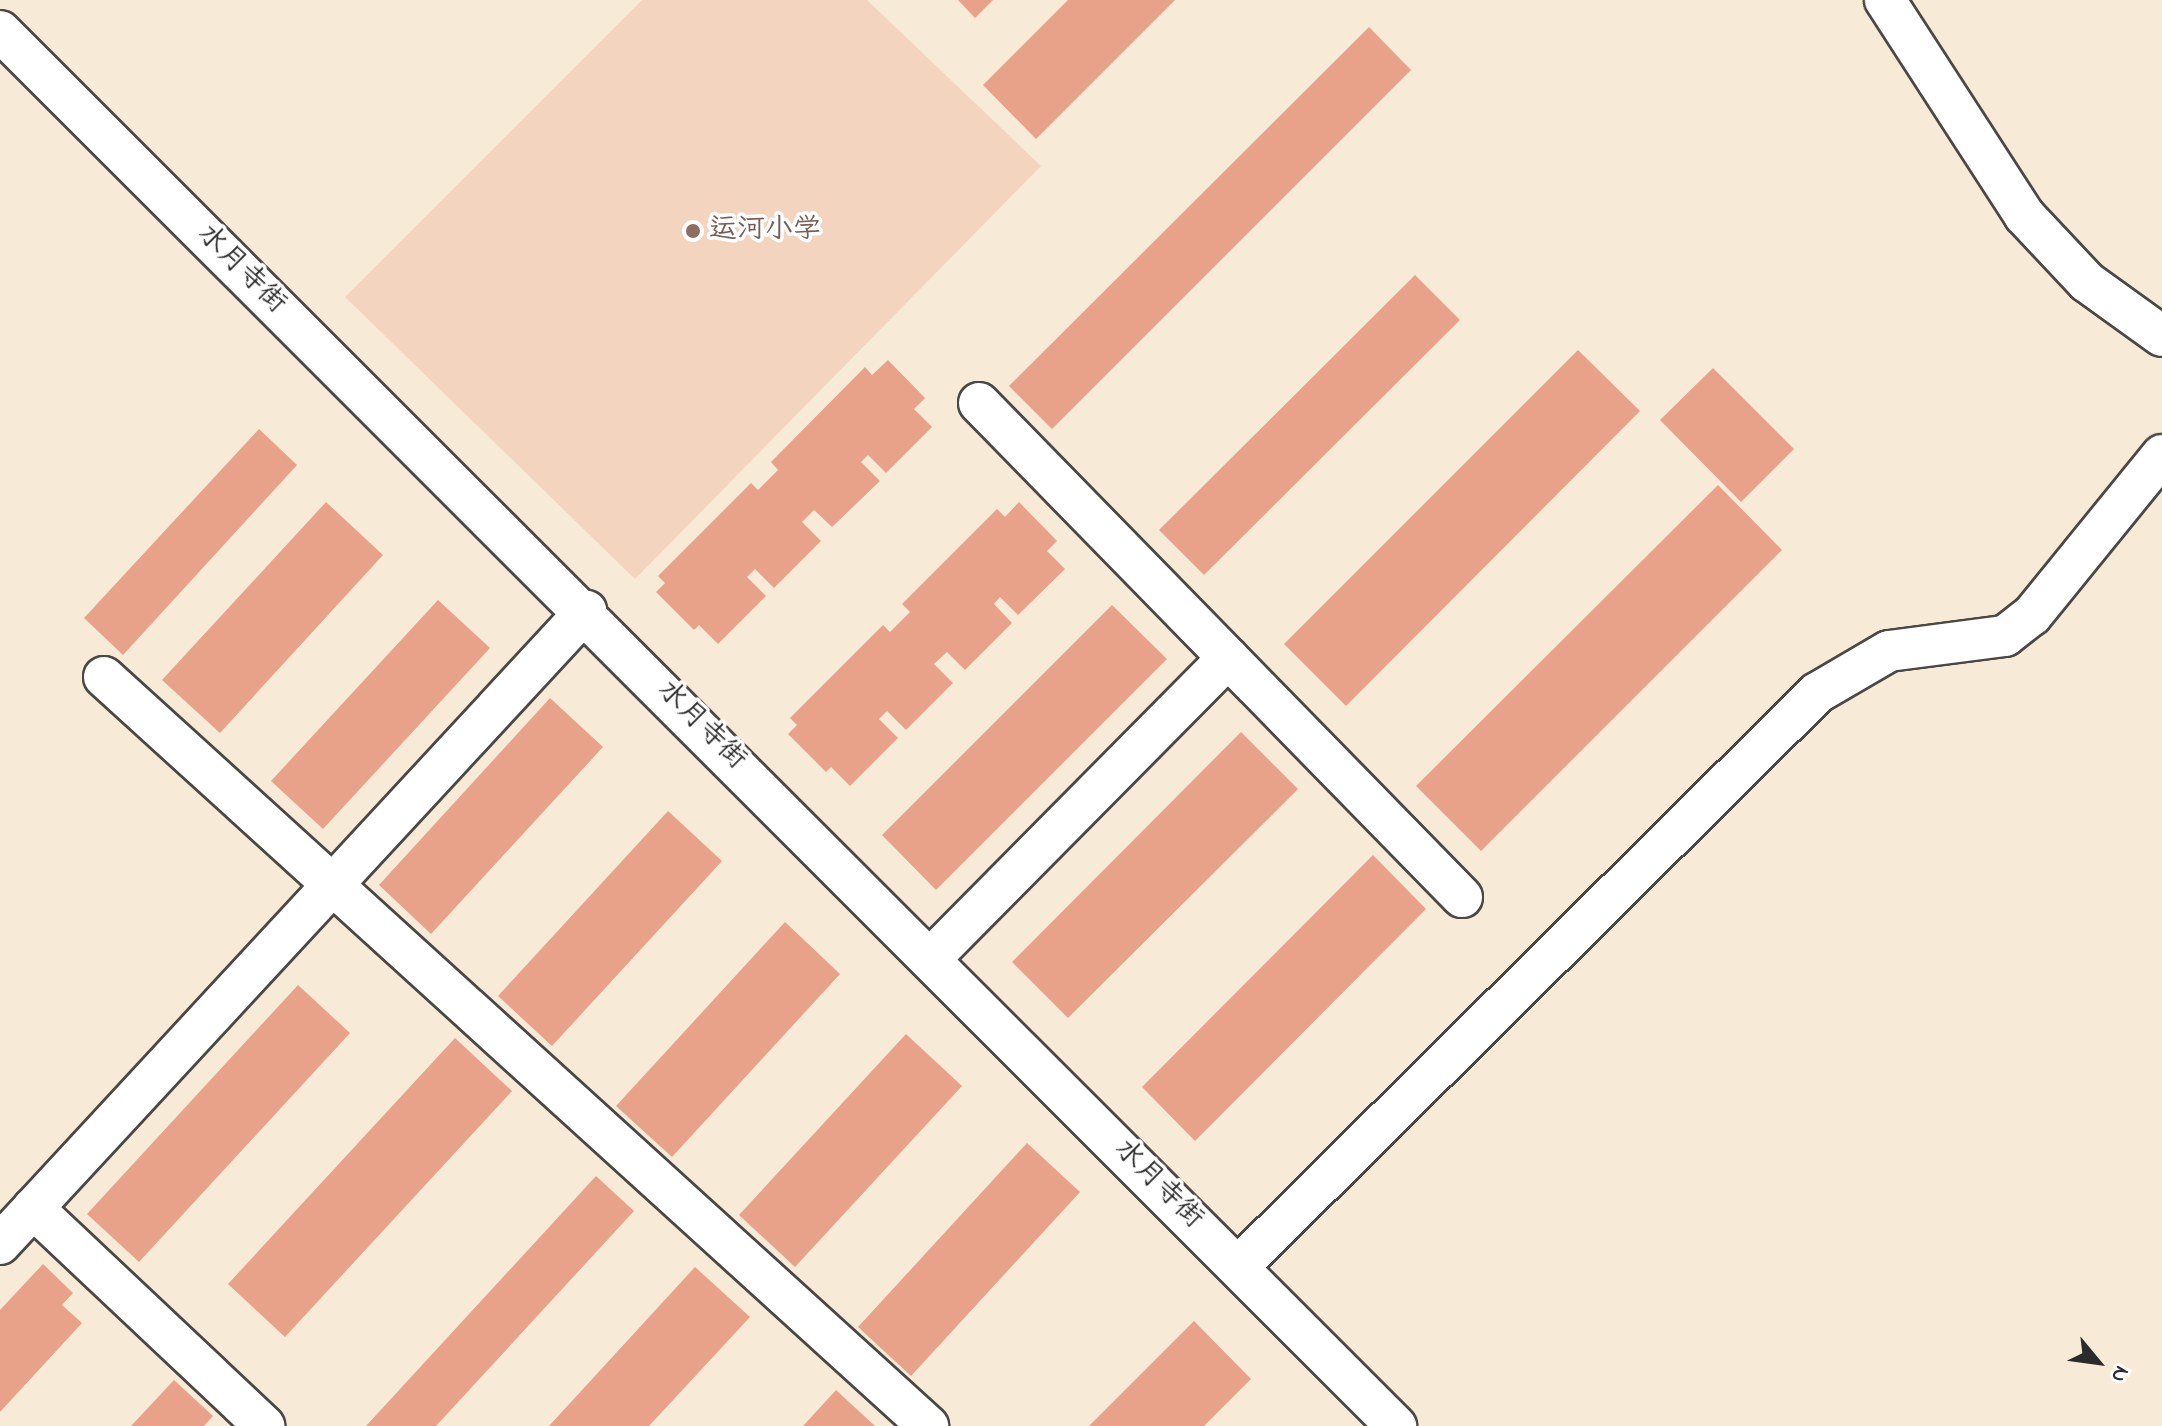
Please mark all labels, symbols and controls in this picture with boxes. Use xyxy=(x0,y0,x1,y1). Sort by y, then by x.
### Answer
place label: 运河小学 xyxy=(709,214,821,248)
street label: 水月寺街 xyxy=(190,219,292,321)
marker: 运河小学 xyxy=(684,222,702,240)
street label: 水月寺街 xyxy=(650,675,752,777)
street label: 水月寺街 xyxy=(1107,1134,1209,1236)
north arrow xyxy=(2058,1322,2138,1402)
text: N xyxy=(2101,1359,2137,1388)

